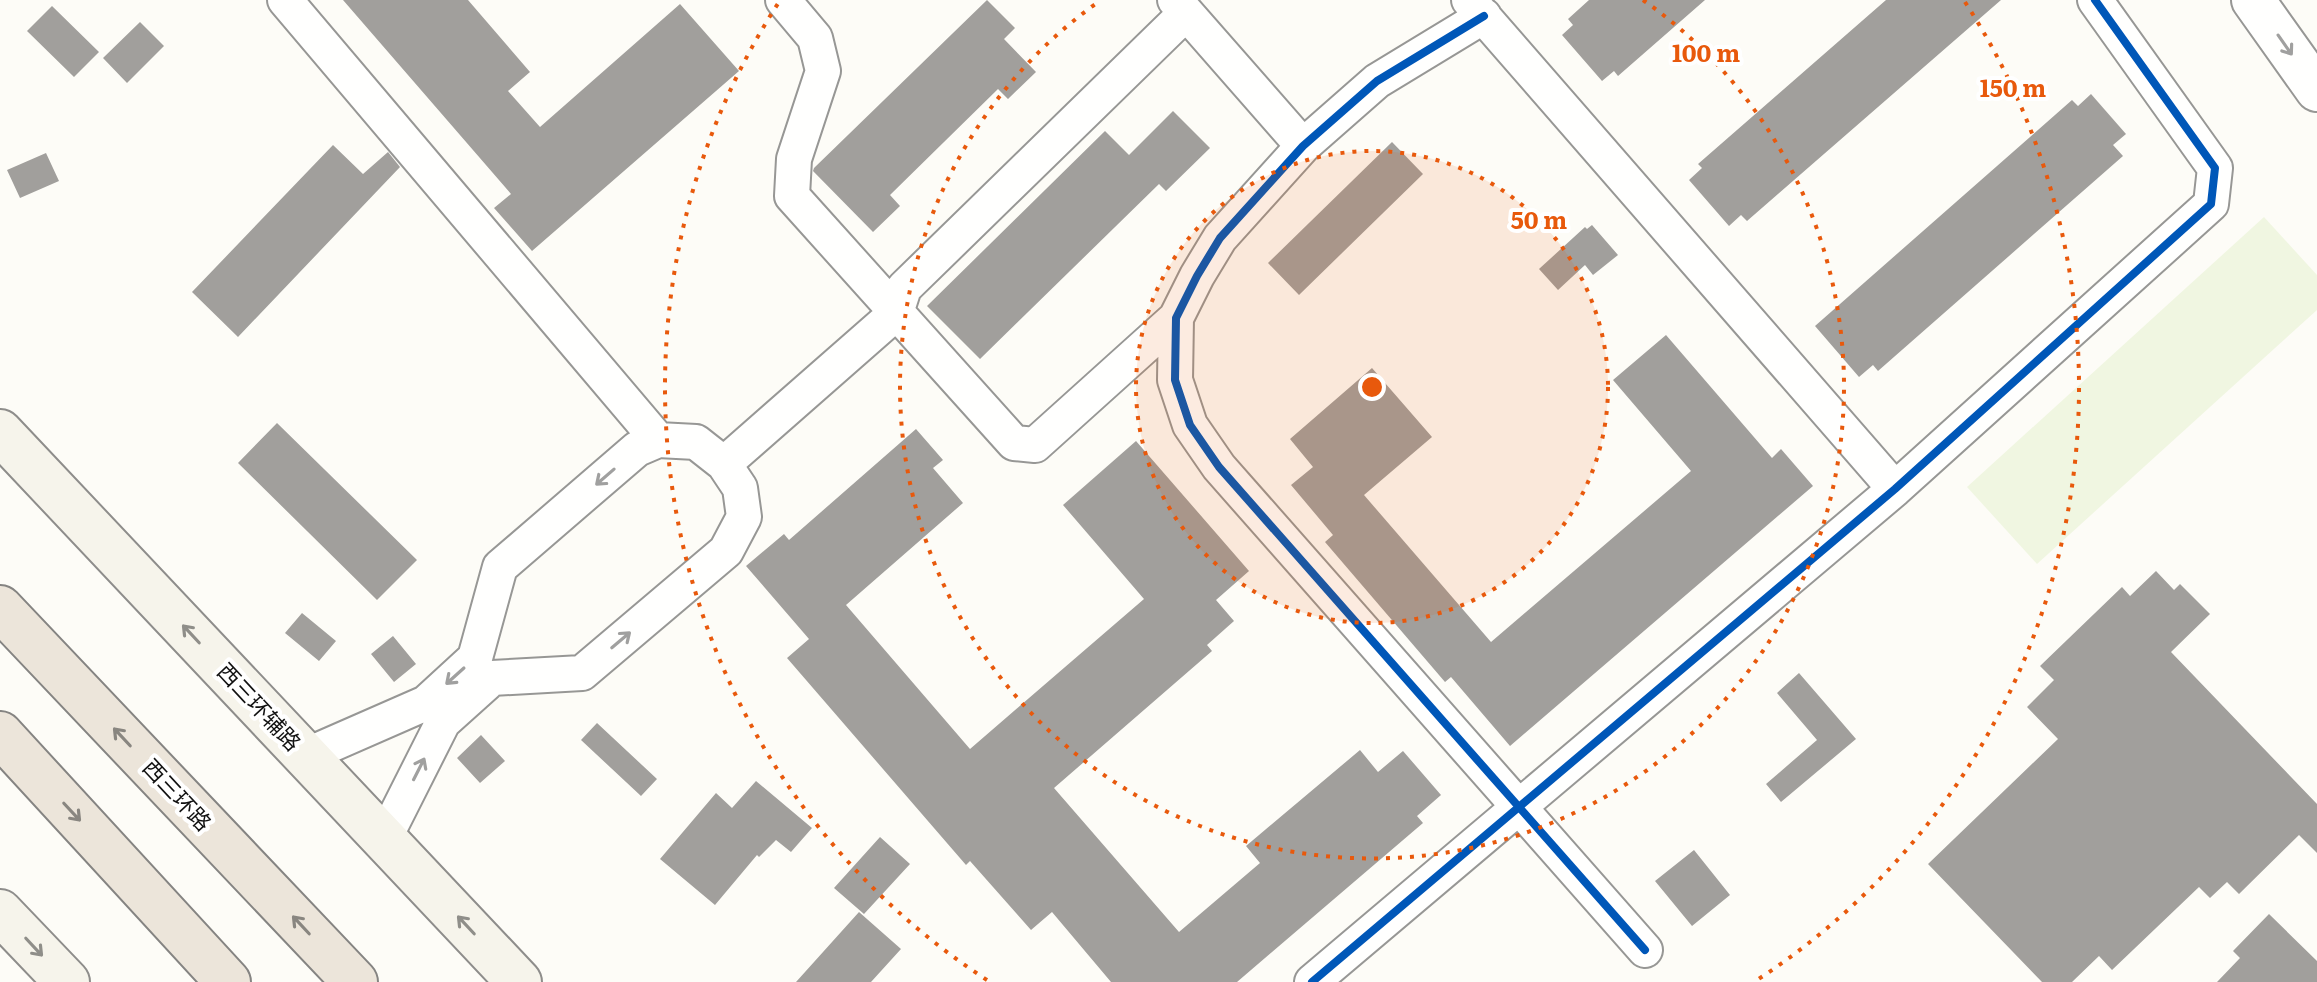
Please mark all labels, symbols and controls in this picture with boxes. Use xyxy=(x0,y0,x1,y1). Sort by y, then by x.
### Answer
text: 100 m xyxy=(1672,34,1740,69)
one-way arrow xyxy=(2276,34,2293,55)
text: 150 m xyxy=(1980,69,2046,104)
text: 50 m xyxy=(1511,201,1567,236)
centre of rings xyxy=(1358,373,1386,401)
one-way arrow xyxy=(596,467,616,485)
one-way arrow xyxy=(182,625,201,645)
one-way arrow xyxy=(610,631,631,649)
street label: 西三环辅路 xyxy=(211,654,310,757)
one-way arrow xyxy=(446,667,466,685)
one-way arrow xyxy=(113,728,132,747)
street label: 西三环路 xyxy=(136,751,220,837)
one-way arrow xyxy=(412,757,427,781)
one-way arrow xyxy=(62,801,81,822)
one-way arrow xyxy=(456,915,475,935)
one-way arrow xyxy=(292,916,311,936)
one-way arrow xyxy=(24,936,42,956)

